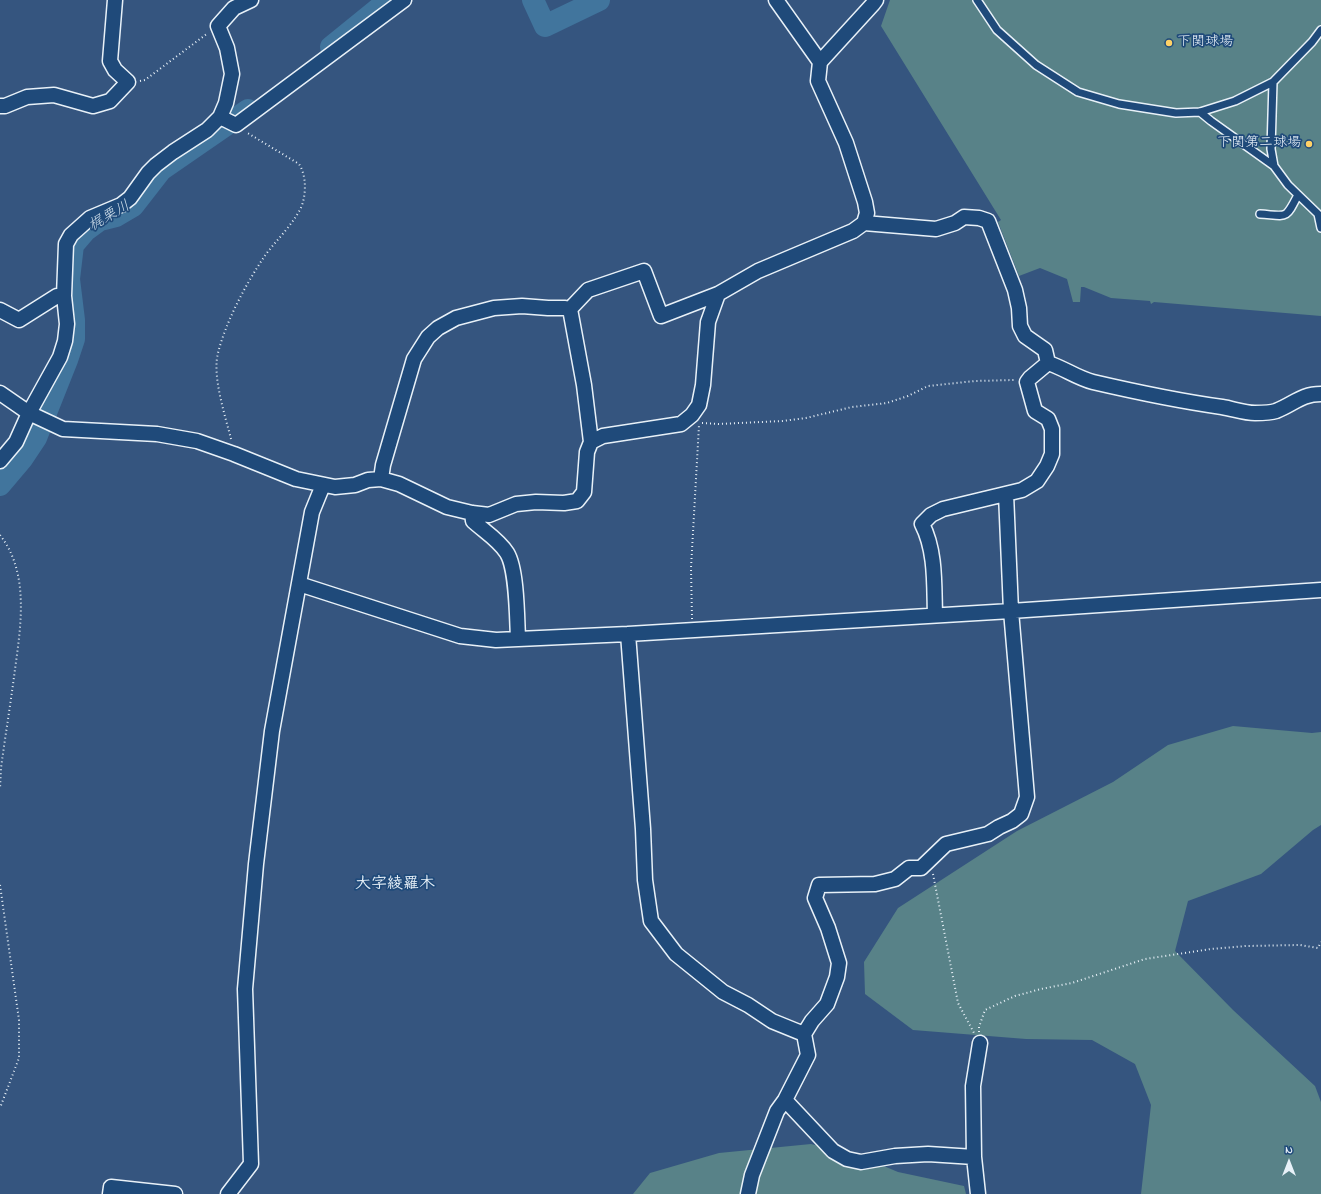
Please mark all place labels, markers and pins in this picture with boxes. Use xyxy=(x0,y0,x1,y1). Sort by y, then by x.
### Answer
place label: 下関球場 xyxy=(1177,35,1233,51)
marker: 下関球場 xyxy=(1164,38,1174,48)
place label: 下関第二球場 xyxy=(1217,136,1301,152)
marker: 下関第二球場 xyxy=(1304,139,1314,149)

